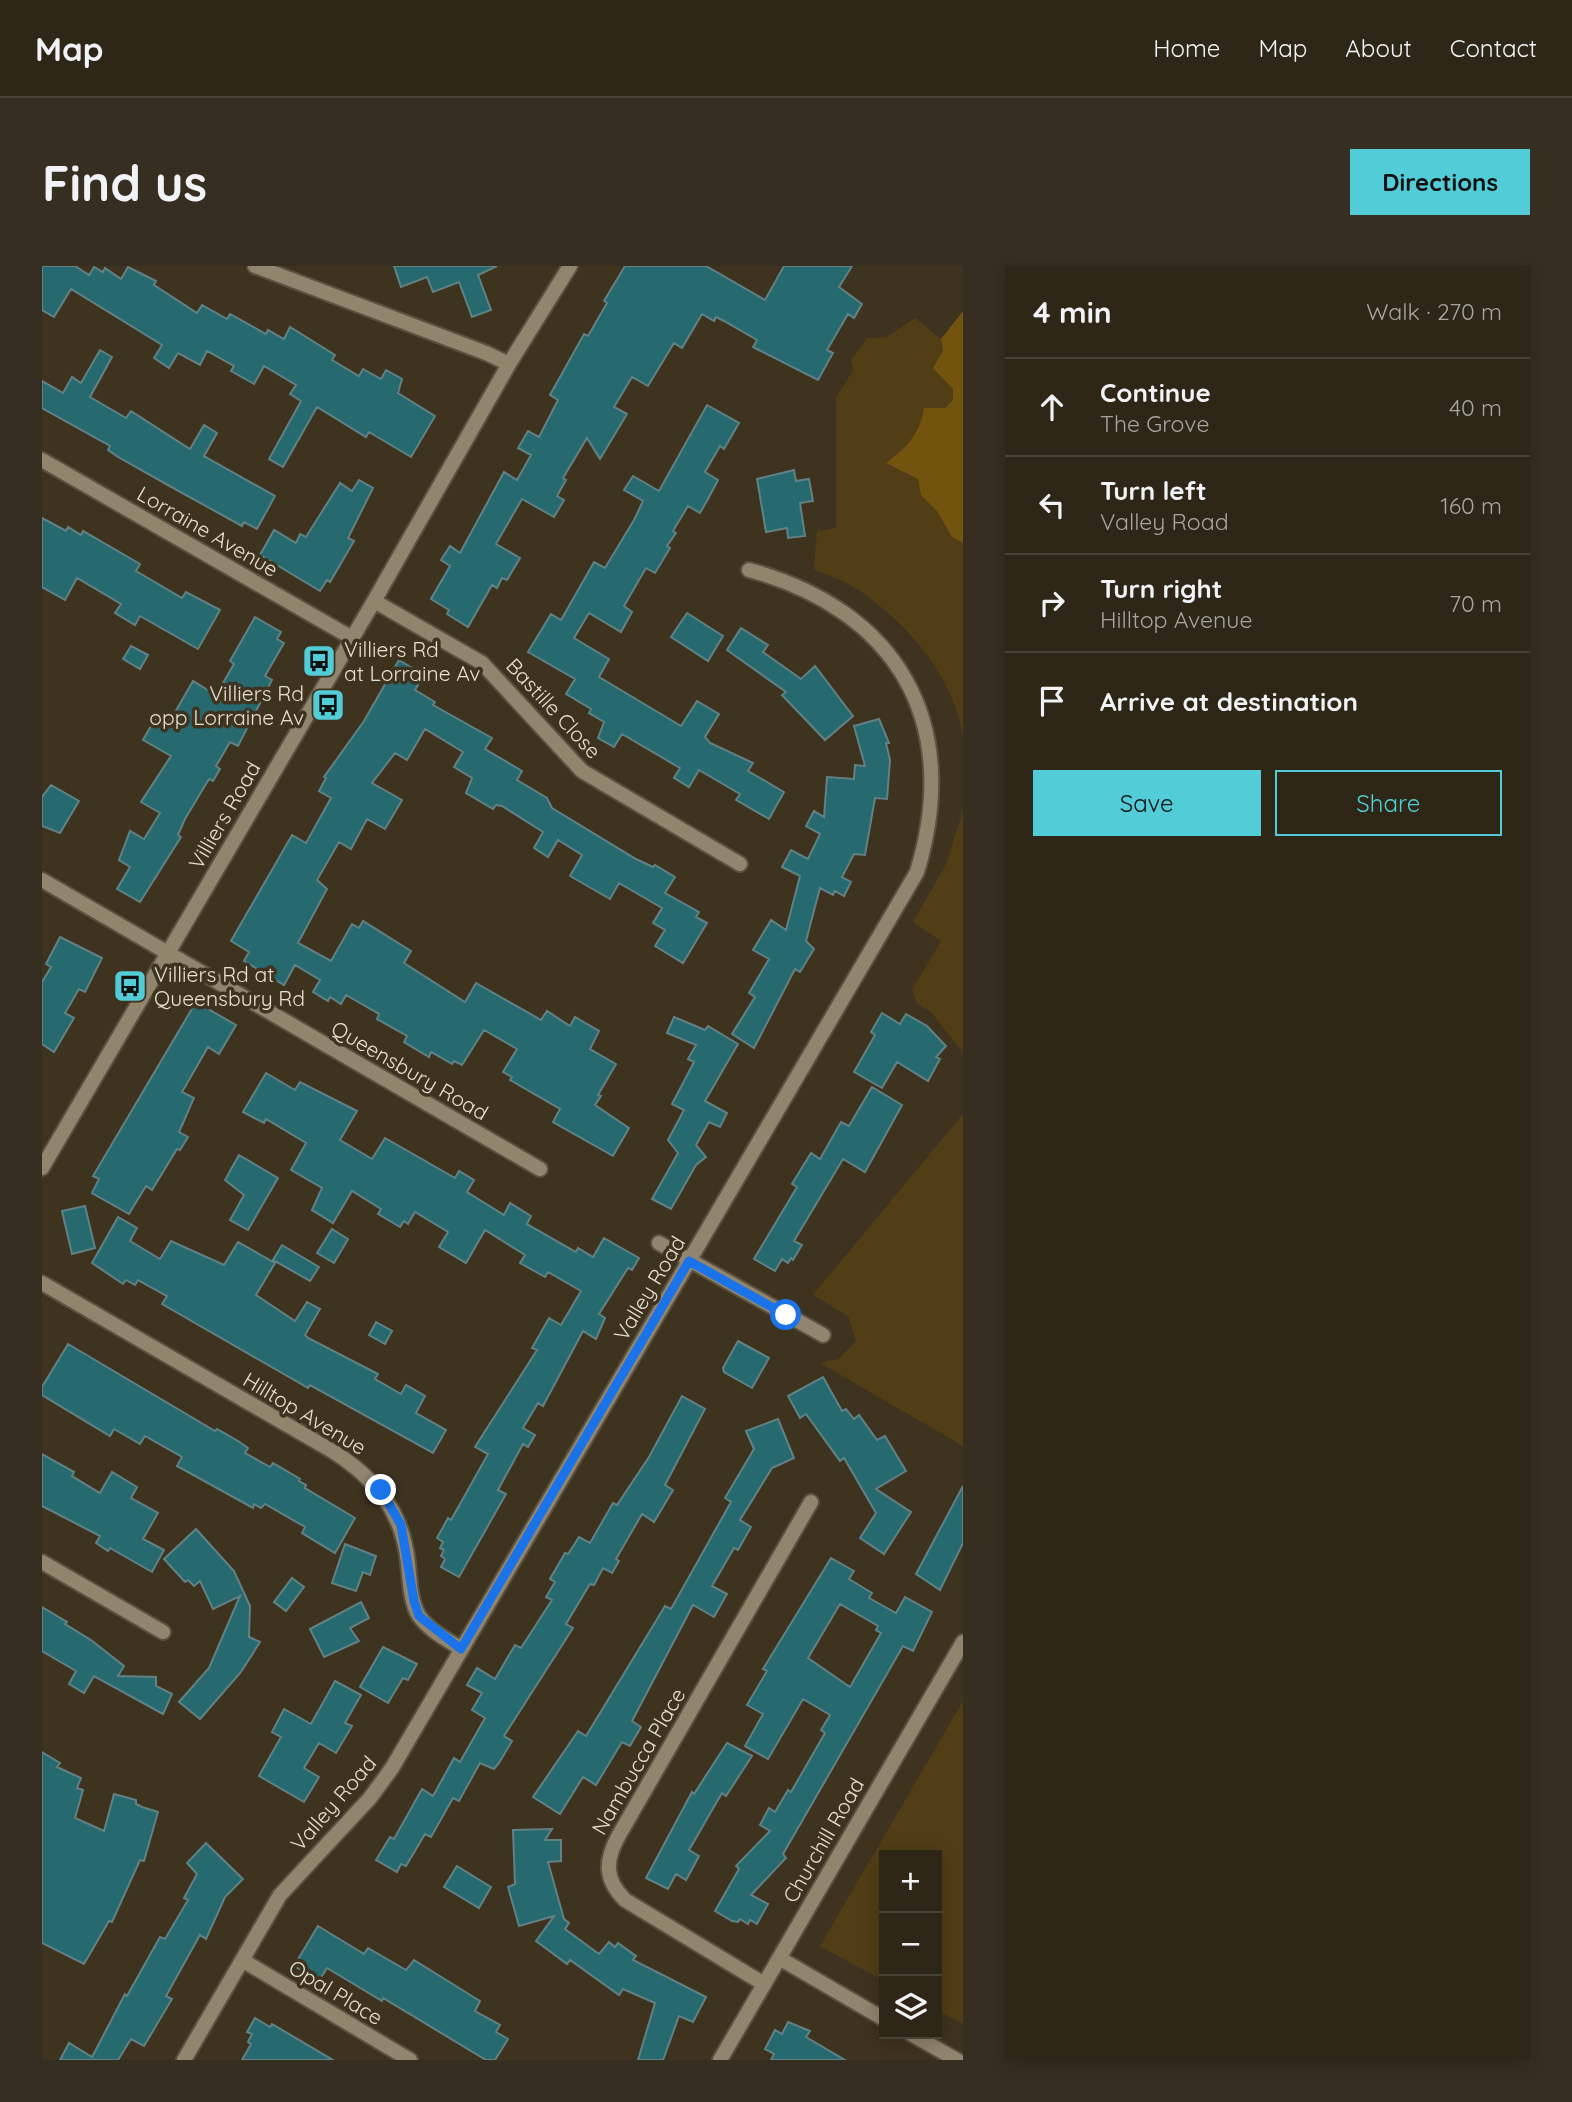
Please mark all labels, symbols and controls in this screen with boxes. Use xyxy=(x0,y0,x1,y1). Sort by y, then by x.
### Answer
text: Map xyxy=(35,28,103,69)
text: Home xyxy=(1153,33,1220,63)
text: Map xyxy=(1258,33,1307,63)
text: About xyxy=(1345,33,1412,63)
text: Contact xyxy=(1450,33,1537,63)
button: Directions xyxy=(1350,149,1530,215)
text: Find us xyxy=(42,152,207,213)
text: 4 min xyxy=(1033,293,1112,331)
text: Walk · 270 m xyxy=(1366,297,1502,326)
text: Continue xyxy=(1100,376,1211,409)
icon: ahead xyxy=(1033,388,1071,426)
text: 40 m xyxy=(1449,393,1502,422)
text: The Grove xyxy=(1100,409,1209,438)
text: Turn left xyxy=(1100,474,1207,507)
street label: Lorraine Avenue xyxy=(133,480,283,582)
icon: left xyxy=(1033,486,1071,524)
text: 160 m xyxy=(1440,491,1502,520)
text: Valley Road xyxy=(1100,507,1229,536)
text: Turn right xyxy=(1100,572,1222,605)
icon: right xyxy=(1033,584,1071,622)
text: 70 m xyxy=(1449,589,1502,618)
text: Hilltop Avenue xyxy=(1100,605,1252,634)
place label: Villiers Rd at Lorraine Av xyxy=(344,636,480,686)
bus stop icon: Villiers Rd at Lorraine Av xyxy=(300,642,338,680)
street label: Bastille Close xyxy=(501,652,607,764)
place label: Villiers Rd opp Lorraine Av xyxy=(149,680,304,730)
icon: arrive xyxy=(1033,682,1071,720)
text: Arrive at destination xyxy=(1100,685,1358,718)
bus stop icon: Villiers Rd opp Lorraine Av xyxy=(309,686,347,724)
street label: Villiers Road xyxy=(183,756,265,874)
button: Save xyxy=(1033,770,1261,836)
button: Share xyxy=(1275,770,1502,836)
place label: Villiers Rd at Queensbury Rd xyxy=(154,961,305,1011)
bus stop icon: Villiers Rd at Queensbury Rd xyxy=(111,967,149,1005)
street label: Queensbury Road xyxy=(327,1015,493,1125)
street label: Valley Road xyxy=(608,1231,690,1345)
route start xyxy=(770,1299,801,1330)
street label: Hilltop Avenue xyxy=(239,1366,371,1460)
route end xyxy=(365,1474,396,1505)
street label: Nambucca Place xyxy=(586,1683,690,1839)
street label: Valley Road xyxy=(285,1750,381,1856)
street label: Churchill Road xyxy=(777,1773,869,1907)
map controls xyxy=(879,1850,942,2039)
button: + xyxy=(879,1850,942,1913)
button: − xyxy=(879,1913,942,1976)
street label: Opal Place xyxy=(284,1954,388,2030)
button: layers xyxy=(879,1976,942,2039)

